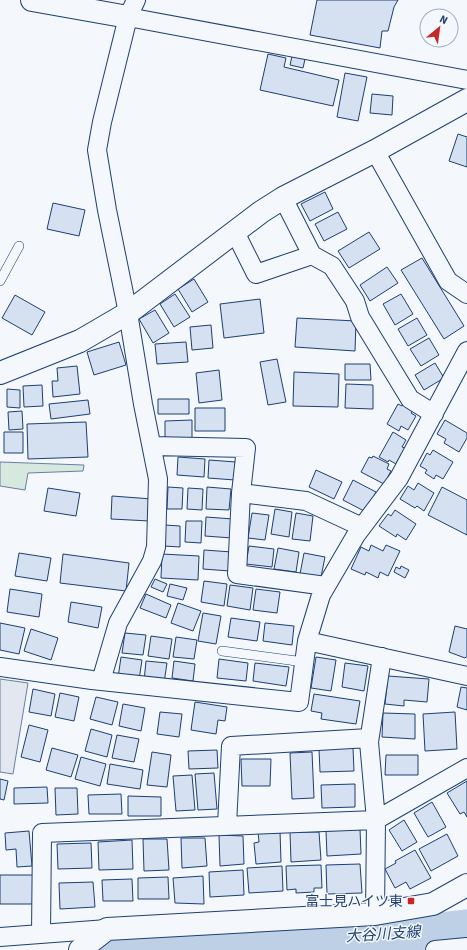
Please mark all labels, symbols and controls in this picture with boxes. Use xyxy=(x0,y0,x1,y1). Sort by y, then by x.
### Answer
north arrow xyxy=(419,8,459,48)
text: N xyxy=(437,11,450,28)
place label: 富士見ハイツ東 xyxy=(305,892,403,912)
marker: 富士見ハイツ東 xyxy=(406,896,416,906)
water label: 大谷川支線 xyxy=(345,921,423,948)

